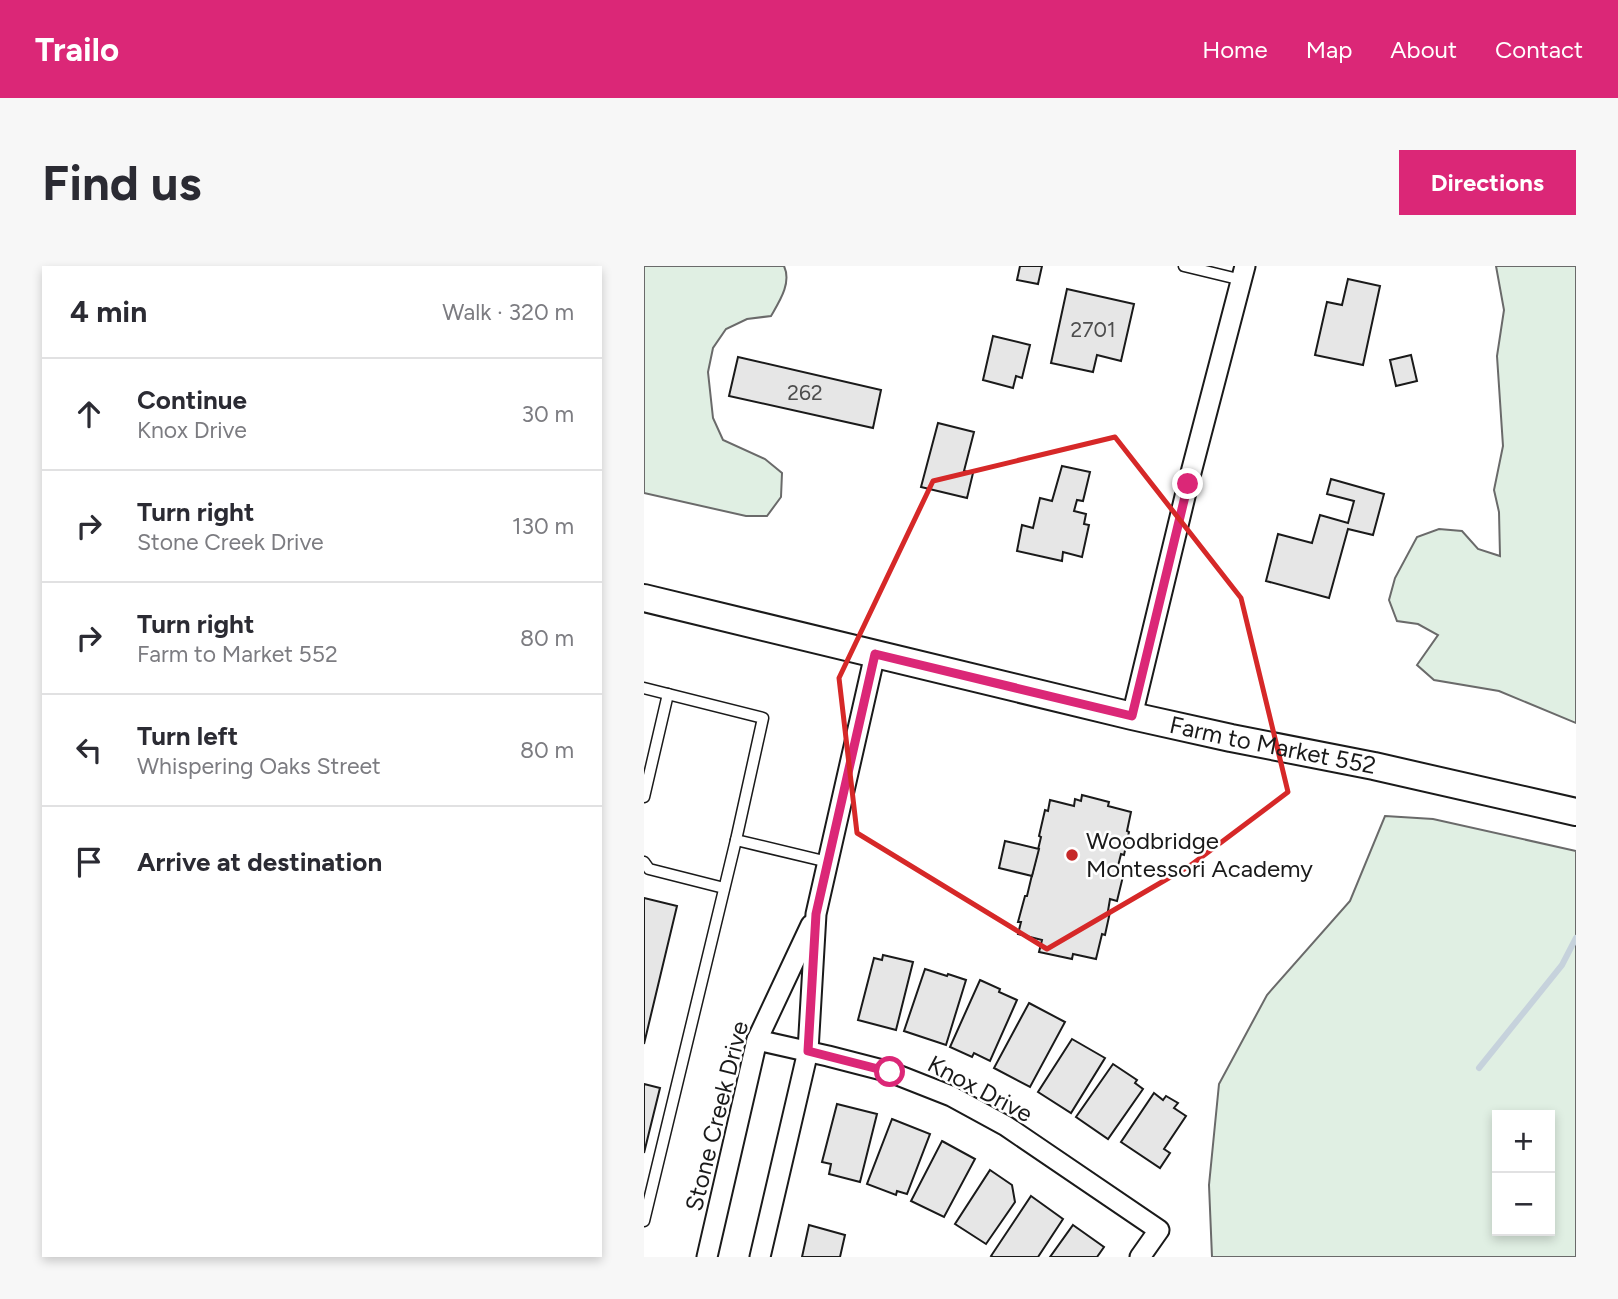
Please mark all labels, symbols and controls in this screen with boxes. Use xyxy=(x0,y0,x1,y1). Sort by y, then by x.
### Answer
text: Trailo xyxy=(35,30,119,69)
text: Home xyxy=(1202,35,1268,64)
text: Map xyxy=(1306,35,1352,64)
text: About xyxy=(1390,35,1457,64)
text: Contact xyxy=(1495,35,1583,64)
button: Directions xyxy=(1399,150,1576,215)
text: Find us xyxy=(42,153,201,212)
text: 4 min xyxy=(70,293,147,330)
text: Walk · 320 m xyxy=(442,298,574,326)
house number: 2701 xyxy=(1070,317,1116,342)
house number: 262 xyxy=(787,380,823,405)
text: Continue xyxy=(137,384,247,416)
icon: ahead xyxy=(70,395,108,433)
text: 30 m xyxy=(521,400,574,428)
text: Knox Drive xyxy=(137,416,247,444)
route end xyxy=(1172,468,1203,499)
text: Turn right xyxy=(137,496,254,528)
icon: right xyxy=(70,507,108,545)
text: 130 m xyxy=(512,512,574,540)
text: Stone Creek Drive xyxy=(137,528,324,556)
text: Turn right xyxy=(137,608,254,640)
icon: right xyxy=(70,619,108,657)
text: 80 m xyxy=(520,624,574,652)
text: Farm to Market 552 xyxy=(137,640,338,668)
street label: Farm to Market 552 xyxy=(1167,710,1379,780)
text: Turn left xyxy=(137,720,238,752)
icon: left xyxy=(70,731,108,769)
text: 80 m xyxy=(520,736,574,764)
text: Whispering Oaks Street xyxy=(137,752,381,780)
place label: Woodbridge Montessori Academy xyxy=(1086,826,1313,883)
icon: arrive xyxy=(70,843,108,881)
text: Arrive at destination xyxy=(137,846,382,878)
marker: Woodbridge Montessori Academy xyxy=(1064,847,1080,863)
street label: Stone Creek Drive xyxy=(679,1018,754,1214)
street label: Knox Drive xyxy=(923,1049,1038,1128)
route start xyxy=(874,1056,905,1087)
map controls xyxy=(1492,1110,1555,1236)
button: + xyxy=(1492,1110,1555,1173)
button: − xyxy=(1492,1173,1555,1236)

